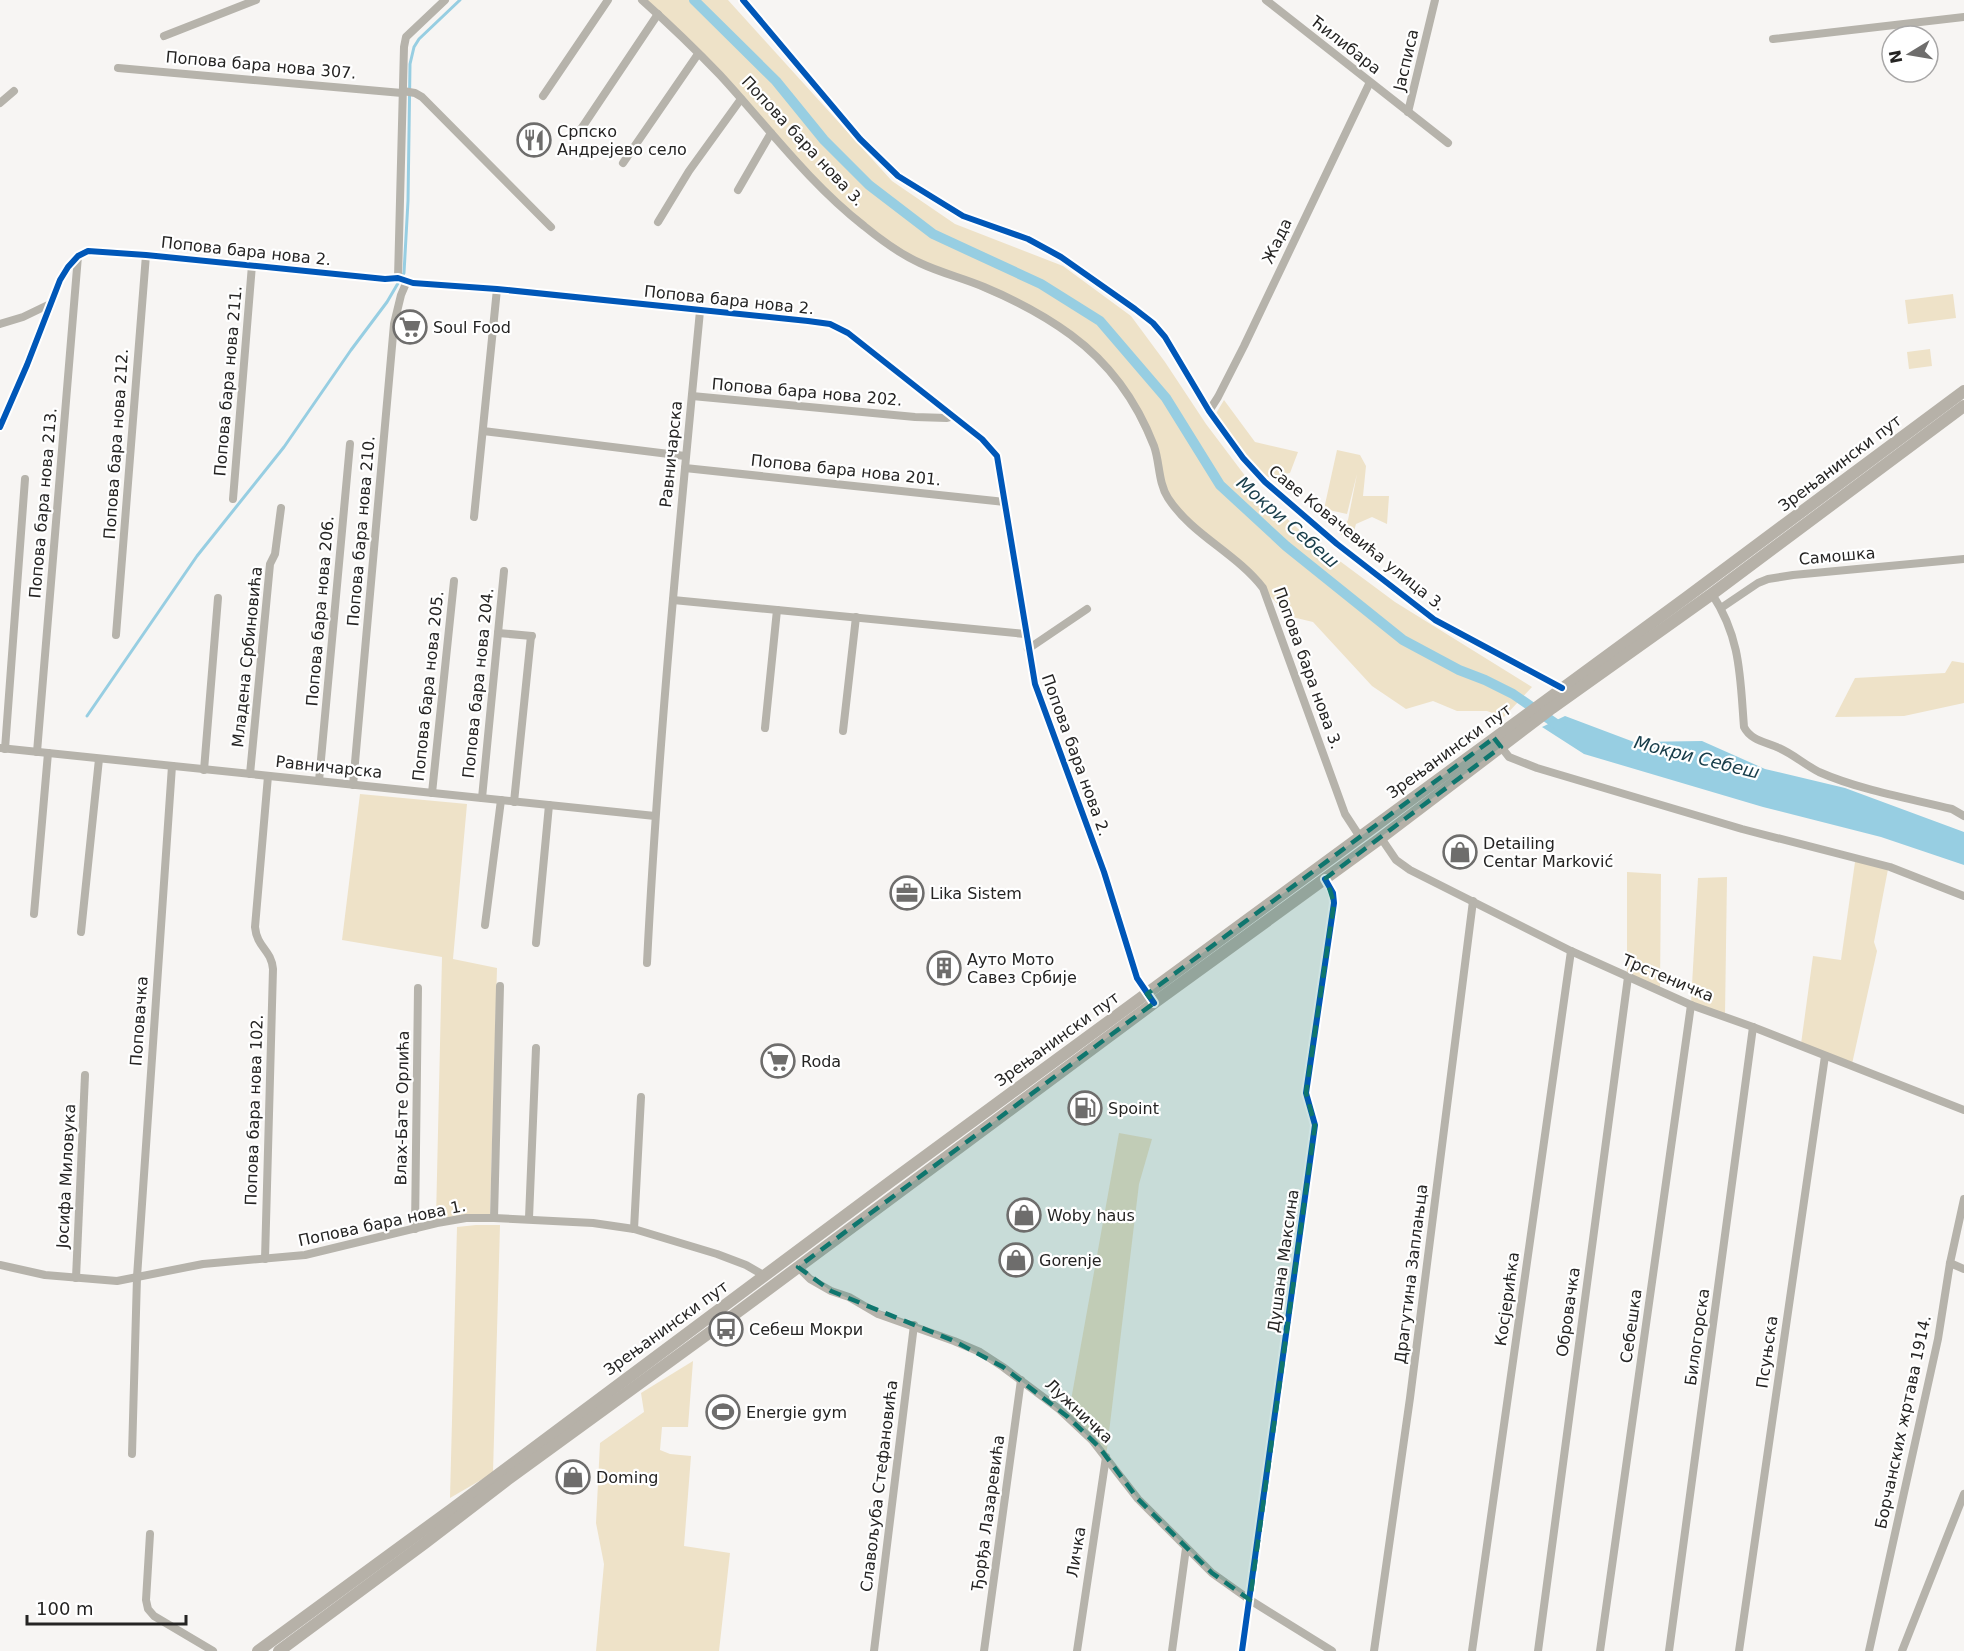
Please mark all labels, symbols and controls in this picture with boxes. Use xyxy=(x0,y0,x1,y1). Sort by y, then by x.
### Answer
street label: Ћилибара xyxy=(1307,11,1385,78)
north arrow xyxy=(1880,24,1940,84)
street label: Јасписа xyxy=(1389,27,1422,94)
street label: Попова бара нова 307. xyxy=(165,47,357,83)
text: N xyxy=(1885,48,1906,65)
street label: Попова бара нова 3. xyxy=(738,72,868,210)
restaurant icon: Српско Андрејево село xyxy=(516,122,552,158)
place label: Српско Андрејево село xyxy=(557,122,687,159)
street label: Жада xyxy=(1258,215,1296,267)
street label: Попова бара нова 2. xyxy=(160,233,332,269)
street label: Попова бара нова 2. xyxy=(643,282,815,318)
street label: Попова бара нова 211. xyxy=(210,285,246,477)
supermarket icon: Soul Food xyxy=(392,309,428,345)
place label: Soul Food xyxy=(433,318,511,337)
street label: Попова бара нова 212. xyxy=(100,348,132,540)
street label: Попова бара нова 202. xyxy=(711,374,903,410)
street label: Равничарска xyxy=(656,400,686,508)
street label: Попова бара нова 213. xyxy=(25,407,61,599)
street label: Зрењанински пут xyxy=(1775,411,1905,515)
street label: Попова бара нова 210. xyxy=(343,435,379,627)
street label: Попова бара нова 201. xyxy=(750,451,942,489)
street label: Саве Ковачевића улица 3. xyxy=(1265,461,1449,615)
water label: Мокри Себеш xyxy=(1233,472,1343,572)
street label: Попова бара нова 206. xyxy=(302,515,338,707)
street label: Самошка xyxy=(1798,543,1876,569)
street label: Младена Србиновића xyxy=(228,566,266,748)
street label: Попова бара нова 3. xyxy=(1270,584,1346,752)
street label: Попова бара нова 204. xyxy=(459,587,497,779)
street label: Попова бара нова 205. xyxy=(409,590,447,782)
street label: Попова бара нова 2. xyxy=(1038,671,1114,839)
street label: Зрењанински пут xyxy=(1383,700,1515,802)
water label: Мокри Себеш xyxy=(1632,731,1762,783)
street label: Равничарска xyxy=(275,752,383,782)
shop icon: Detailing Centar Marković xyxy=(1442,834,1478,870)
place label: Detailing Centar Marković xyxy=(1483,834,1613,871)
office icon: Lika Sistem xyxy=(889,875,925,911)
place label: Lika Sistem xyxy=(930,884,1022,903)
building icon: Ауто Мото Савез Србије xyxy=(926,950,962,986)
place label: Ауто Мото Савез Србије xyxy=(967,950,1077,987)
street label: Трстеничка xyxy=(1618,950,1717,1006)
street label: Поповачка xyxy=(126,975,152,1067)
street label: Зрењанински пут xyxy=(991,988,1123,1090)
street label: Попова бара нова 102. xyxy=(241,1014,267,1206)
street label: Влах-Бате Орлића xyxy=(391,1030,413,1186)
supermarket icon: Roda xyxy=(760,1043,796,1079)
place label: Roda xyxy=(801,1052,841,1071)
fuel station icon: Spoint xyxy=(1067,1090,1103,1126)
place label: Spoint xyxy=(1108,1099,1159,1118)
street label: Јосифа Миловука xyxy=(53,1103,79,1250)
street label: Драгутина Заплањца xyxy=(1391,1183,1431,1365)
street label: Душана Максина xyxy=(1264,1188,1302,1334)
street label: Попова бара нова 1. xyxy=(296,1196,468,1250)
shop icon: Woby haus xyxy=(1006,1197,1042,1233)
place label: Woby haus xyxy=(1047,1206,1135,1225)
shop icon: Gorenje xyxy=(998,1242,1034,1278)
place label: Gorenje xyxy=(1039,1251,1102,1270)
street label: Косјерићка xyxy=(1491,1251,1523,1347)
street label: Обровачка xyxy=(1552,1266,1584,1358)
street label: Зрењанински пут xyxy=(600,1277,732,1379)
street label: Билогорска xyxy=(1681,1287,1713,1387)
street label: Себешка xyxy=(1616,1288,1646,1364)
bus stop icon: Себеш Мокри xyxy=(708,1311,744,1347)
street label: Борчанских жртава 1914. xyxy=(1871,1313,1935,1531)
street label: Псуњска xyxy=(1753,1315,1781,1389)
place label: Себеш Мокри xyxy=(749,1320,863,1339)
street label: Лужничка xyxy=(1041,1375,1117,1447)
street label: Славољуба Стефановића xyxy=(857,1379,901,1593)
sports icon: Energie gym xyxy=(705,1394,741,1430)
place label: Energie gym xyxy=(746,1403,847,1422)
street label: Ђорђа Лазаревића xyxy=(967,1434,1008,1593)
shop icon: Doming xyxy=(555,1459,591,1495)
place label: Doming xyxy=(596,1468,658,1487)
street label: Личка xyxy=(1063,1525,1089,1579)
scale bar xyxy=(27,1588,186,1626)
text: 100 m xyxy=(36,1598,94,1619)

